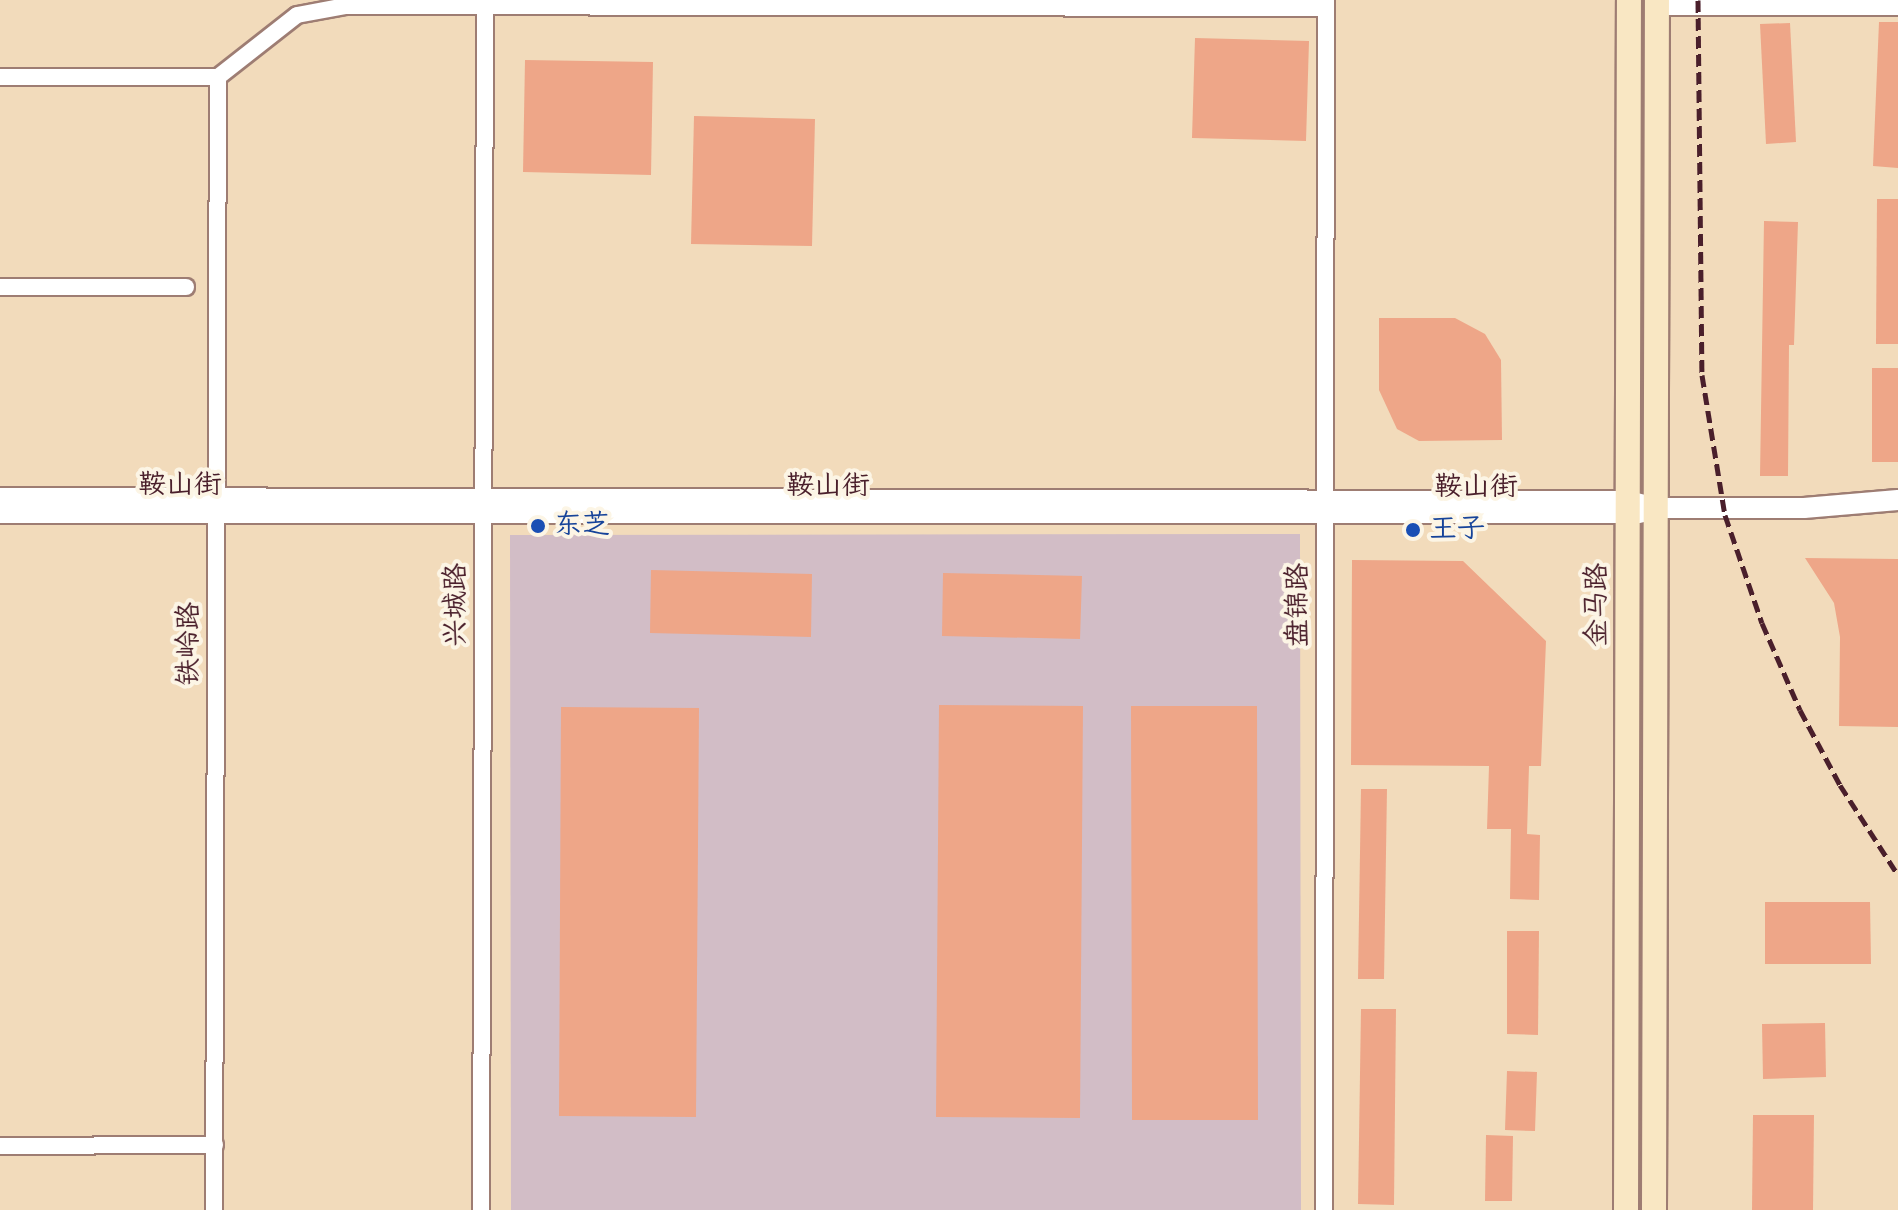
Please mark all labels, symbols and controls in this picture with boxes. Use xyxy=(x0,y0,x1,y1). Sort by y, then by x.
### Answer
street label: 鞍山街 xyxy=(138,469,222,503)
street label: 鞍山街 xyxy=(786,470,870,504)
street label: 鞍山街 xyxy=(1434,471,1518,505)
place label: 东芝 xyxy=(554,509,610,543)
place label: 王子 xyxy=(1429,513,1485,547)
marker: 东芝 xyxy=(529,517,547,535)
marker: 王子 xyxy=(1404,521,1422,539)
street label: 兴城路 xyxy=(440,563,474,647)
street label: 盘锦路 xyxy=(1282,563,1316,647)
street label: 金马路 xyxy=(1581,563,1615,647)
street label: 铁岭路 xyxy=(173,602,207,686)

